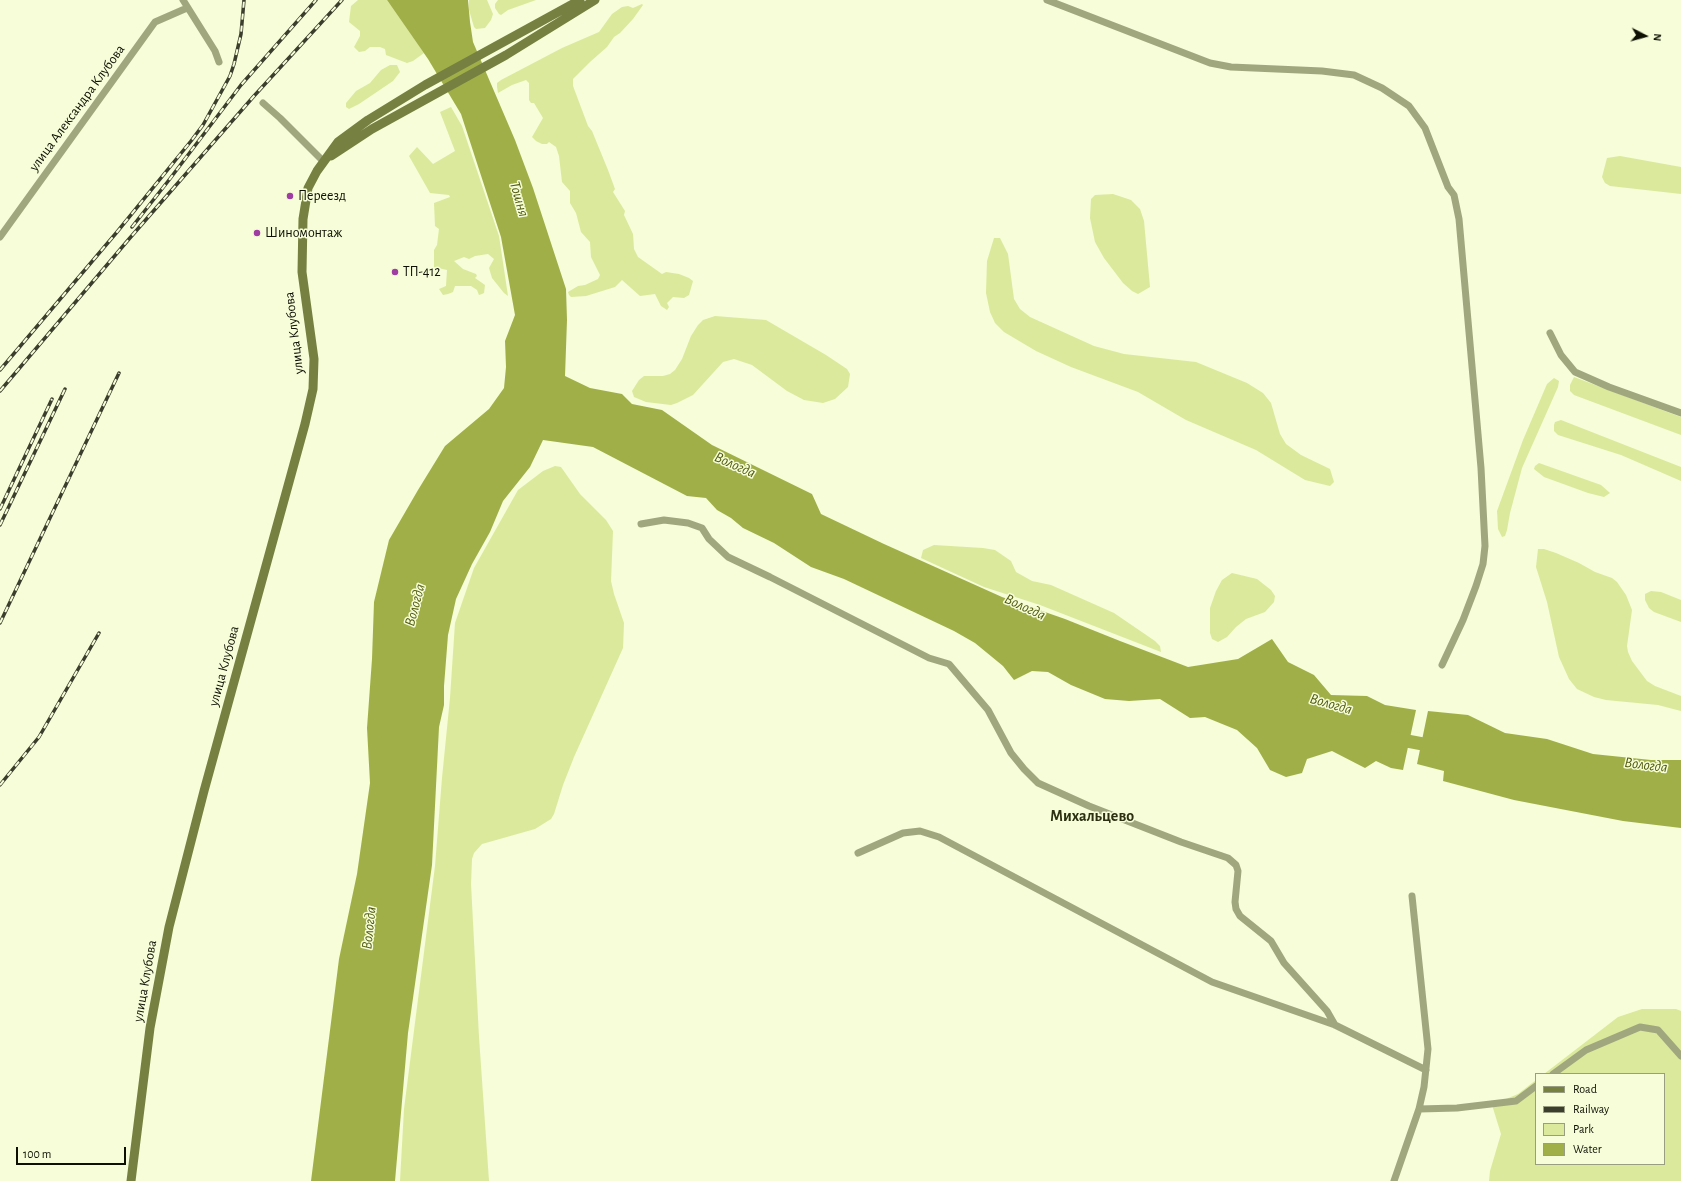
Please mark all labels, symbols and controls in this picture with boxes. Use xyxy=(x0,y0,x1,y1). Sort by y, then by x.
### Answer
north arrow xyxy=(1625,16,1665,56)
text: N xyxy=(1652,33,1663,42)
street label: улица Александра Клубова xyxy=(25,42,129,174)
water label: Тошня xyxy=(505,179,533,219)
place label: Переезд xyxy=(298,188,346,204)
marker: Переезд xyxy=(285,191,295,201)
place label: Шиномонтаж xyxy=(265,225,342,241)
marker: Шиномонтаж xyxy=(252,228,262,238)
place label: ТП-412 xyxy=(403,264,441,280)
marker: ТП-412 xyxy=(390,267,400,277)
street label: улица Клубова xyxy=(281,291,307,375)
water label: Вологда xyxy=(712,448,758,482)
water label: Вологда xyxy=(401,582,429,628)
water label: Вологда xyxy=(1002,590,1048,624)
street label: улица Клубова xyxy=(205,624,243,708)
water label: Вологда xyxy=(1308,689,1354,719)
water label: Вологда xyxy=(1624,753,1668,777)
district label: Михальцево xyxy=(1050,806,1134,826)
water label: Вологда xyxy=(358,906,380,950)
street label: улица Клубова xyxy=(130,939,160,1023)
legend xyxy=(1535,1073,1665,1165)
text: Road xyxy=(1573,1083,1597,1095)
text: Railway xyxy=(1573,1103,1609,1115)
text: Park xyxy=(1573,1123,1594,1135)
scale bar xyxy=(18,1139,128,1165)
text: Water xyxy=(1573,1143,1602,1155)
text: 100 m xyxy=(23,1148,51,1160)

